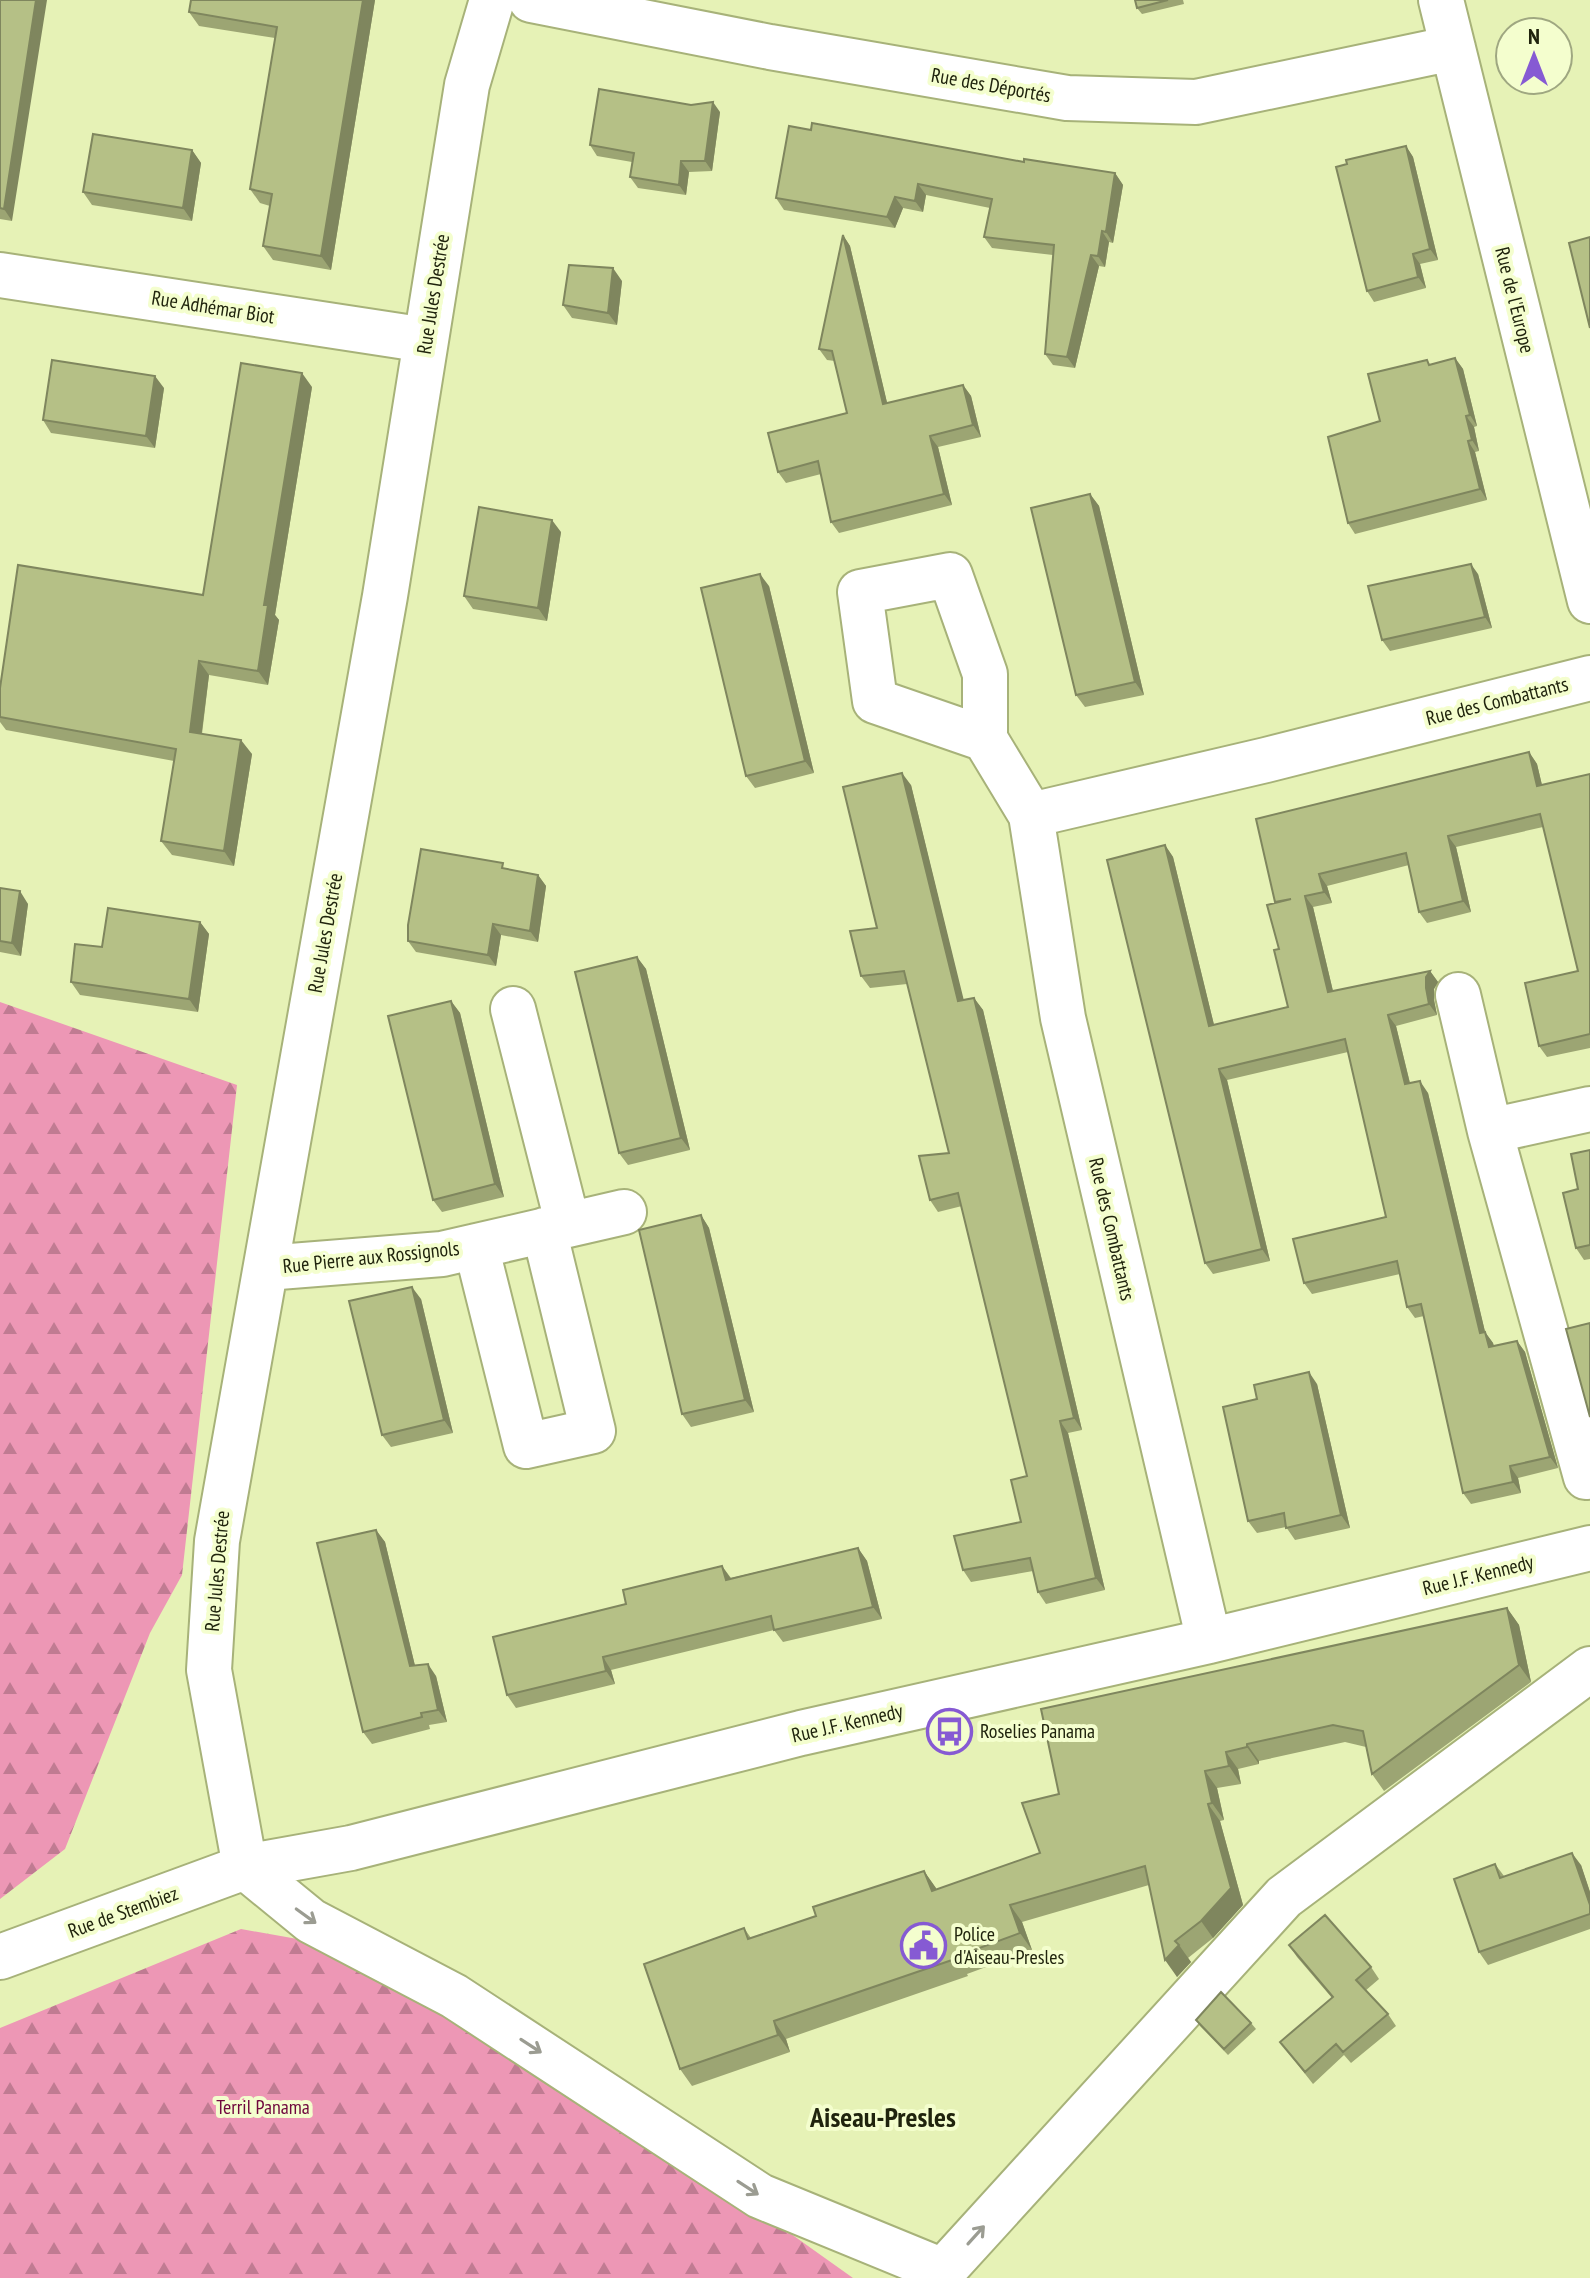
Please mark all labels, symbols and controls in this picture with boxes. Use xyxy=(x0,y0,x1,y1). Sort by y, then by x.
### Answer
north arrow xyxy=(1494,16,1574,96)
text: N xyxy=(1528,22,1540,50)
street label: Rue des Déportés xyxy=(929,62,1053,108)
street label: Rue Jules Destrée xyxy=(411,232,455,356)
street label: Rue de l'Europe xyxy=(1489,244,1541,356)
street label: Rue Adhémar Biot xyxy=(150,284,277,330)
street label: Rue des Combattants xyxy=(1423,671,1571,731)
street label: Rue Jules Destrée xyxy=(302,871,348,995)
street label: Rue des Combattants xyxy=(1083,1155,1141,1303)
street label: Rue Pierre aux Rossignols xyxy=(281,1235,461,1279)
street label: Rue Jules Destrée xyxy=(199,1510,235,1632)
street label: Rue J.F. Kennedy xyxy=(1420,1549,1537,1601)
street label: Rue J.F. Kennedy xyxy=(789,1697,906,1748)
bus stop icon: Roselies Panama xyxy=(925,1707,973,1755)
place label: Roselies Panama xyxy=(980,1718,1095,1744)
street label: Rue de Stembiez xyxy=(64,1880,182,1944)
one-way arrow xyxy=(295,1908,316,1925)
public building icon: Police d'Aiseau-Presles xyxy=(899,1921,947,1969)
place label: Police d'Aiseau-Presles xyxy=(954,1921,1065,1970)
one-way arrow xyxy=(519,2038,541,2054)
park label: Terril Panama xyxy=(216,2094,310,2120)
district label: Aiseau-Presles xyxy=(809,2098,956,2135)
one-way arrow xyxy=(736,2181,759,2197)
one-way arrow xyxy=(966,2225,985,2245)

